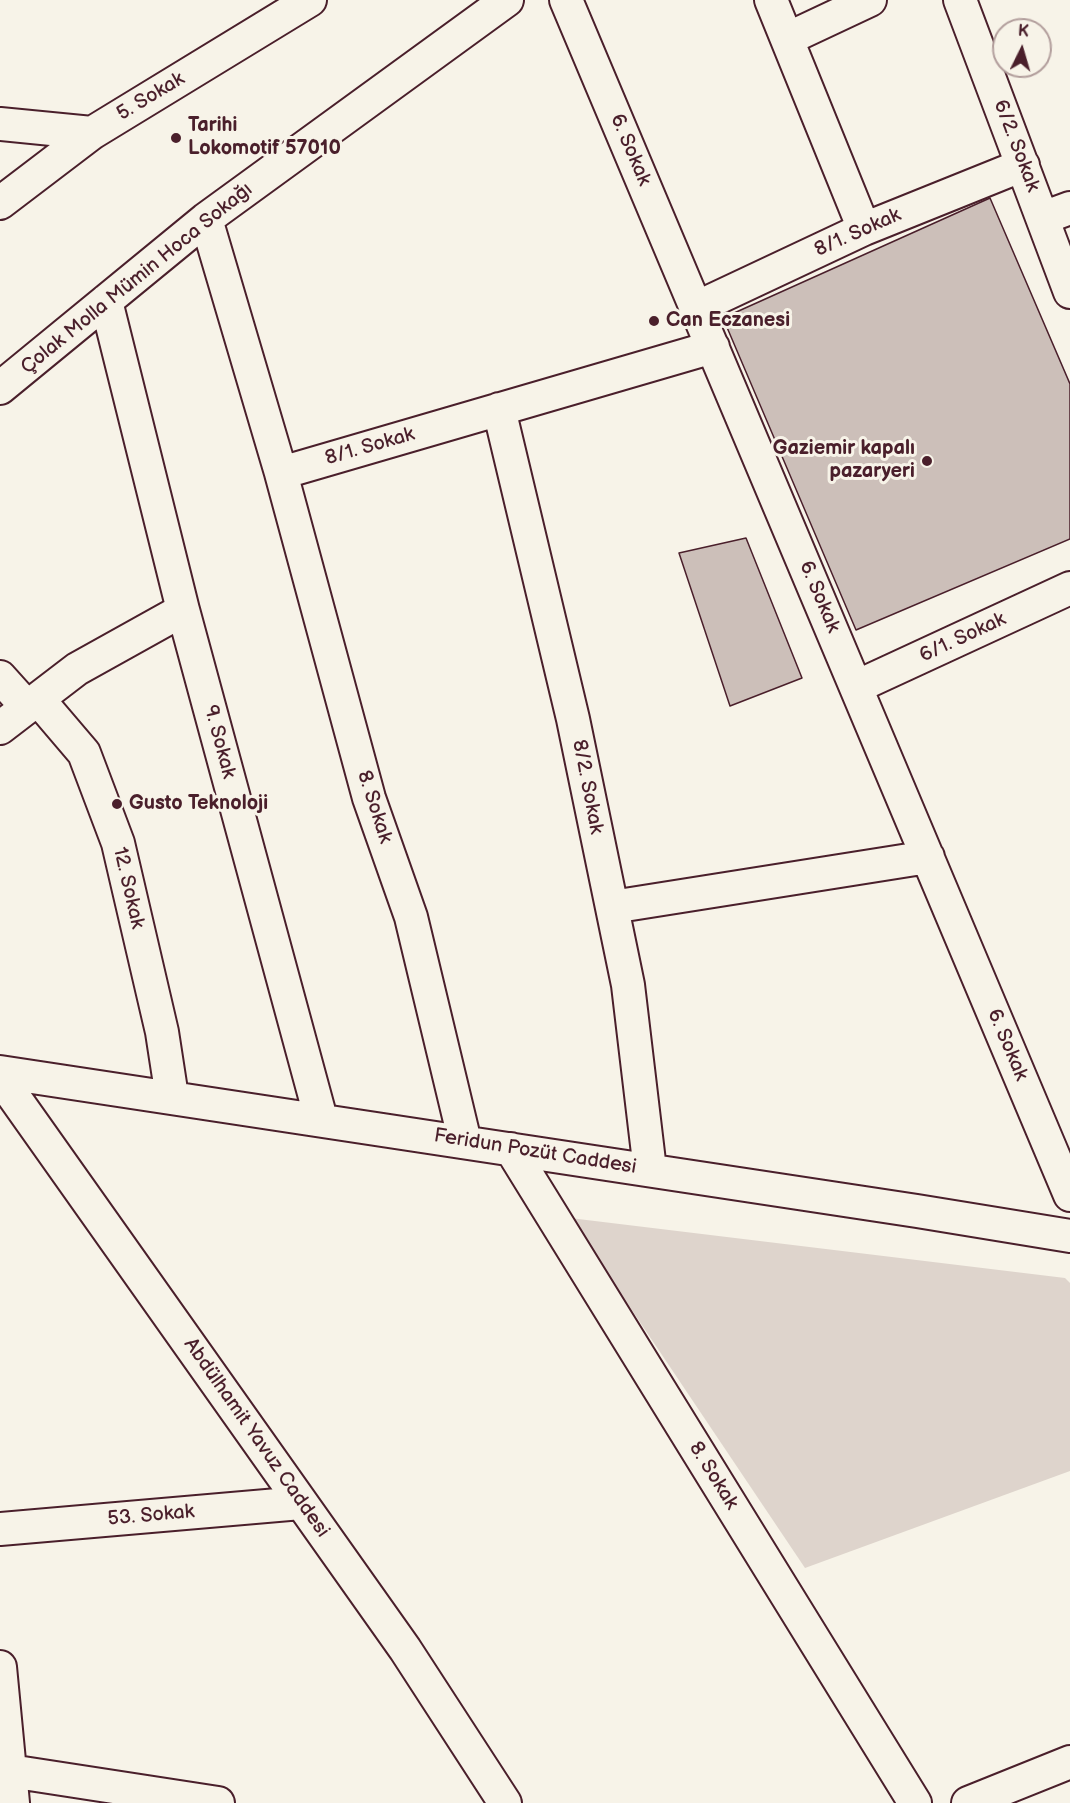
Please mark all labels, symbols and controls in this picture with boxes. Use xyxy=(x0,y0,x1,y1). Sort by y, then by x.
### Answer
north arrow xyxy=(992,18,1052,78)
text: K xyxy=(1017,22,1030,42)
street label: 5. Sokak xyxy=(113,67,189,127)
street label: 6/2. Sokak xyxy=(988,97,1044,195)
street label: 6. Sokak xyxy=(604,111,656,189)
place label: Tarihi Lokomotif 57010 xyxy=(188,114,341,161)
marker: Tarihi Lokomotif 57010 xyxy=(169,131,183,145)
street label: Çolak Molla Mümin Hoca Sokağı xyxy=(16,178,258,380)
street label: 8/1. Sokak xyxy=(811,203,905,263)
place label: Can Eczanesi xyxy=(666,309,790,333)
marker: Can Eczanesi xyxy=(647,314,661,328)
street label: 8/1. Sokak xyxy=(323,423,417,471)
place label: Gaziemir kapalı pazaryeri xyxy=(773,437,915,484)
marker: Gaziemir kapalı pazaryeri xyxy=(920,454,934,468)
street label: 6. Sokak xyxy=(793,558,845,636)
street label: 6/1. Sokak xyxy=(916,608,1010,668)
street label: 9. Sokak xyxy=(198,703,240,781)
street label: 8/2. Sokak xyxy=(566,738,608,836)
street label: 8. Sokak xyxy=(351,768,397,846)
place label: Gusto Teknoloji xyxy=(129,792,268,816)
marker: Gusto Teknoloji xyxy=(110,797,124,811)
street label: 12. Sokak xyxy=(107,845,149,931)
street label: 6. Sokak xyxy=(981,1006,1033,1084)
street label: Feridun Pozüt Caddesi xyxy=(432,1124,638,1180)
street label: Abdülhamit Yavuz Caddesi xyxy=(178,1334,334,1542)
street label: 8. Sokak xyxy=(683,1438,743,1514)
street label: 53. Sokak xyxy=(107,1500,195,1532)

